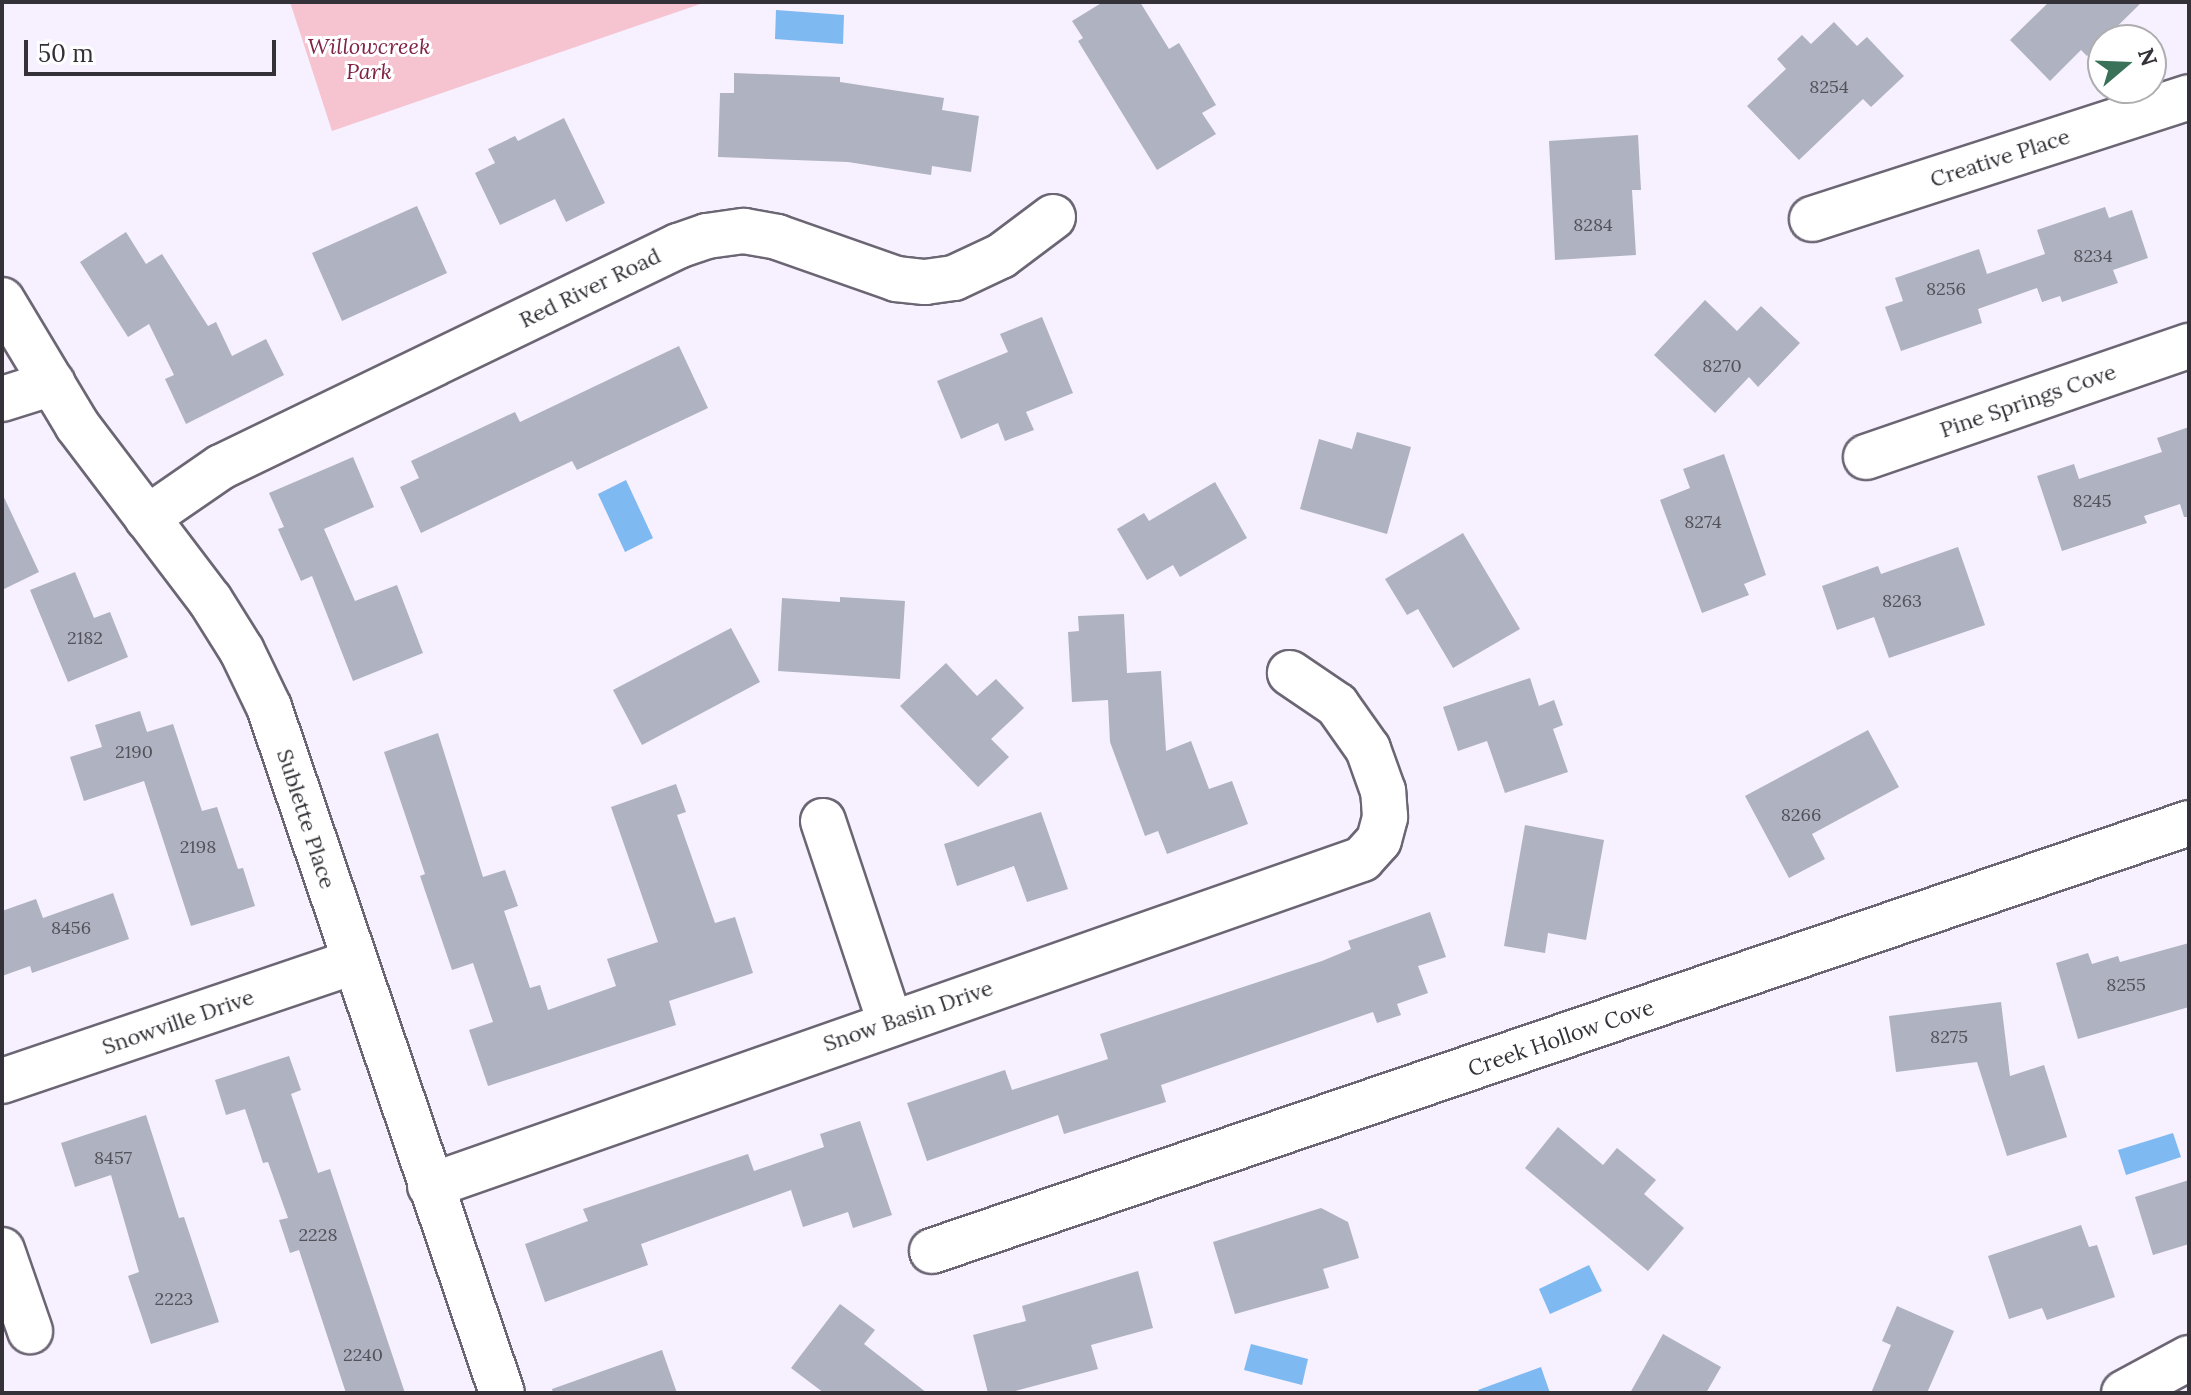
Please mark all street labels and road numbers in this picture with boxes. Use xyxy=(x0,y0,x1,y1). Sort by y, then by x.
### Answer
street label: Creative Place xyxy=(1927,123,2073,193)
street label: Red River Road xyxy=(515,242,665,334)
street label: Pine Springs Cove xyxy=(1937,359,2119,443)
street label: Sublette Place xyxy=(271,746,341,892)
street label: Snow Basin Drive xyxy=(820,975,996,1057)
street label: Snowville Drive xyxy=(99,984,257,1060)
street label: Creek Hollow Cove xyxy=(1465,994,1657,1082)

